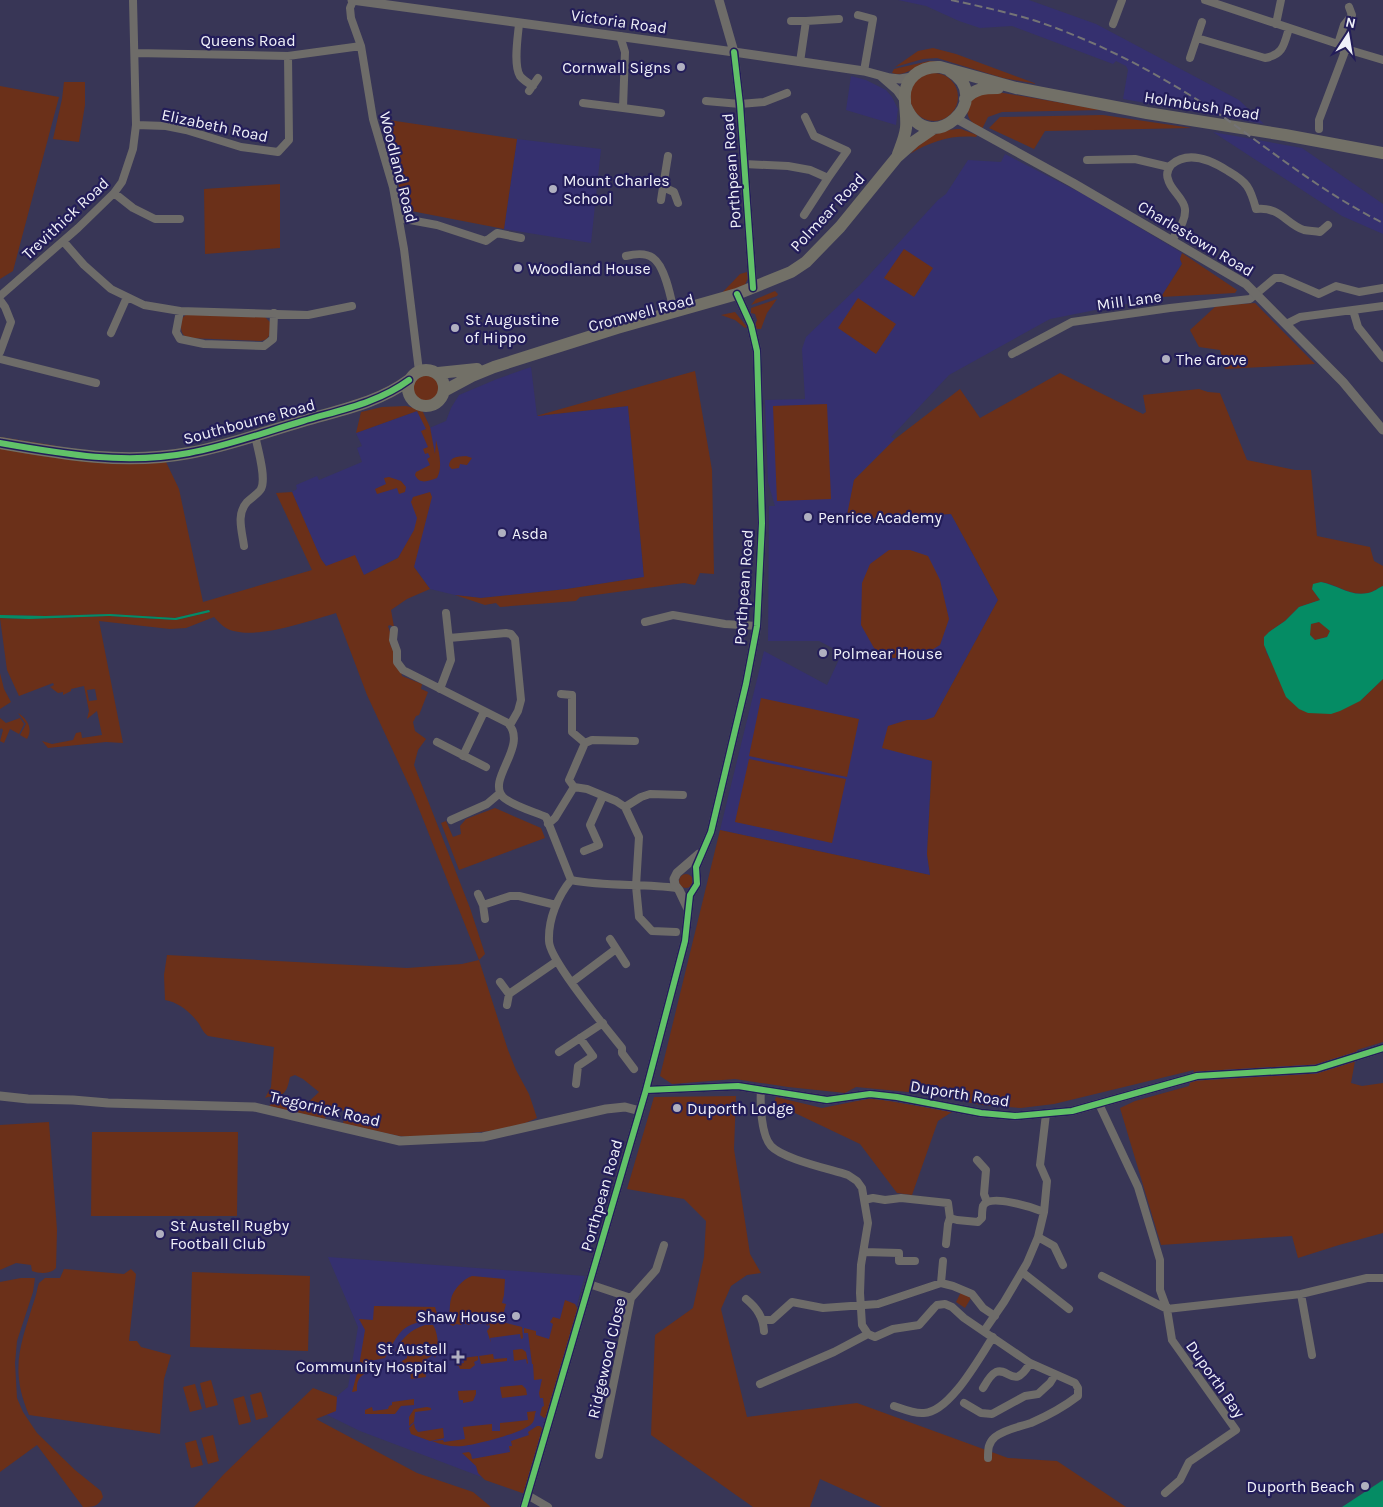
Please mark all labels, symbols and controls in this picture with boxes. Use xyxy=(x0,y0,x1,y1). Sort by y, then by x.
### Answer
street label: Victoria Road xyxy=(570,5,668,38)
north arrow xyxy=(1323,10,1373,60)
text: N xyxy=(1344,13,1357,32)
street label: Queens Road xyxy=(200,31,296,50)
place label: Cornwall Signs xyxy=(562,58,671,77)
marker: Cornwall Signs xyxy=(675,61,687,73)
street label: Holmbush Road xyxy=(1143,87,1261,124)
street label: Elizabeth Road xyxy=(160,105,270,146)
street label: Woodland Road xyxy=(376,110,422,225)
street label: Porthpean Road xyxy=(718,113,745,229)
street label: Polmear Road xyxy=(786,169,869,256)
place label: Mount Charles School xyxy=(563,171,670,208)
street label: Trevithick Road xyxy=(18,173,113,264)
marker: Mount Charles School xyxy=(547,183,559,195)
street label: Charlestown Road xyxy=(1134,196,1257,281)
place label: Woodland House xyxy=(528,259,651,278)
marker: Woodland House xyxy=(512,262,524,274)
street label: Mill Lane xyxy=(1095,287,1163,314)
street label: Cromwell Road xyxy=(586,289,696,336)
place label: St Augustine of Hippo xyxy=(465,310,559,347)
marker: St Augustine of Hippo xyxy=(449,322,461,334)
place label: The Grove xyxy=(1176,350,1247,369)
marker: The Grove xyxy=(1160,353,1172,365)
street label: Southbourne Road xyxy=(181,395,317,448)
place label: Penrice Academy xyxy=(818,508,942,527)
marker: Penrice Academy xyxy=(802,511,814,523)
place label: Asda xyxy=(512,524,548,543)
marker: Asda xyxy=(496,527,508,539)
street label: Porthpean Road xyxy=(730,529,757,645)
place label: Polmear House xyxy=(833,644,942,663)
marker: Polmear House xyxy=(817,647,829,659)
street label: Duporth Road xyxy=(909,1076,1011,1111)
street label: Tregorrick Road xyxy=(268,1087,382,1130)
place label: Duporth Lodge xyxy=(687,1099,794,1118)
marker: Duporth Lodge xyxy=(671,1102,683,1114)
street label: Porthpean Road xyxy=(576,1137,627,1253)
place label: St Austell Rugby Football Club xyxy=(170,1216,290,1253)
marker: St Austell Rugby Football Club xyxy=(154,1228,166,1240)
street label: Ridgewood Close xyxy=(583,1296,630,1420)
place label: Shaw House xyxy=(417,1307,506,1326)
marker: Shaw House xyxy=(510,1310,522,1322)
street label: Duporth Bay xyxy=(1182,1337,1249,1422)
place label: St Austell Community Hospital xyxy=(296,1339,447,1376)
marker: St Austell Community Hospital xyxy=(451,1350,465,1364)
place label: Duporth Beach xyxy=(1247,1477,1355,1496)
marker: Duporth Beach xyxy=(1359,1480,1371,1492)

